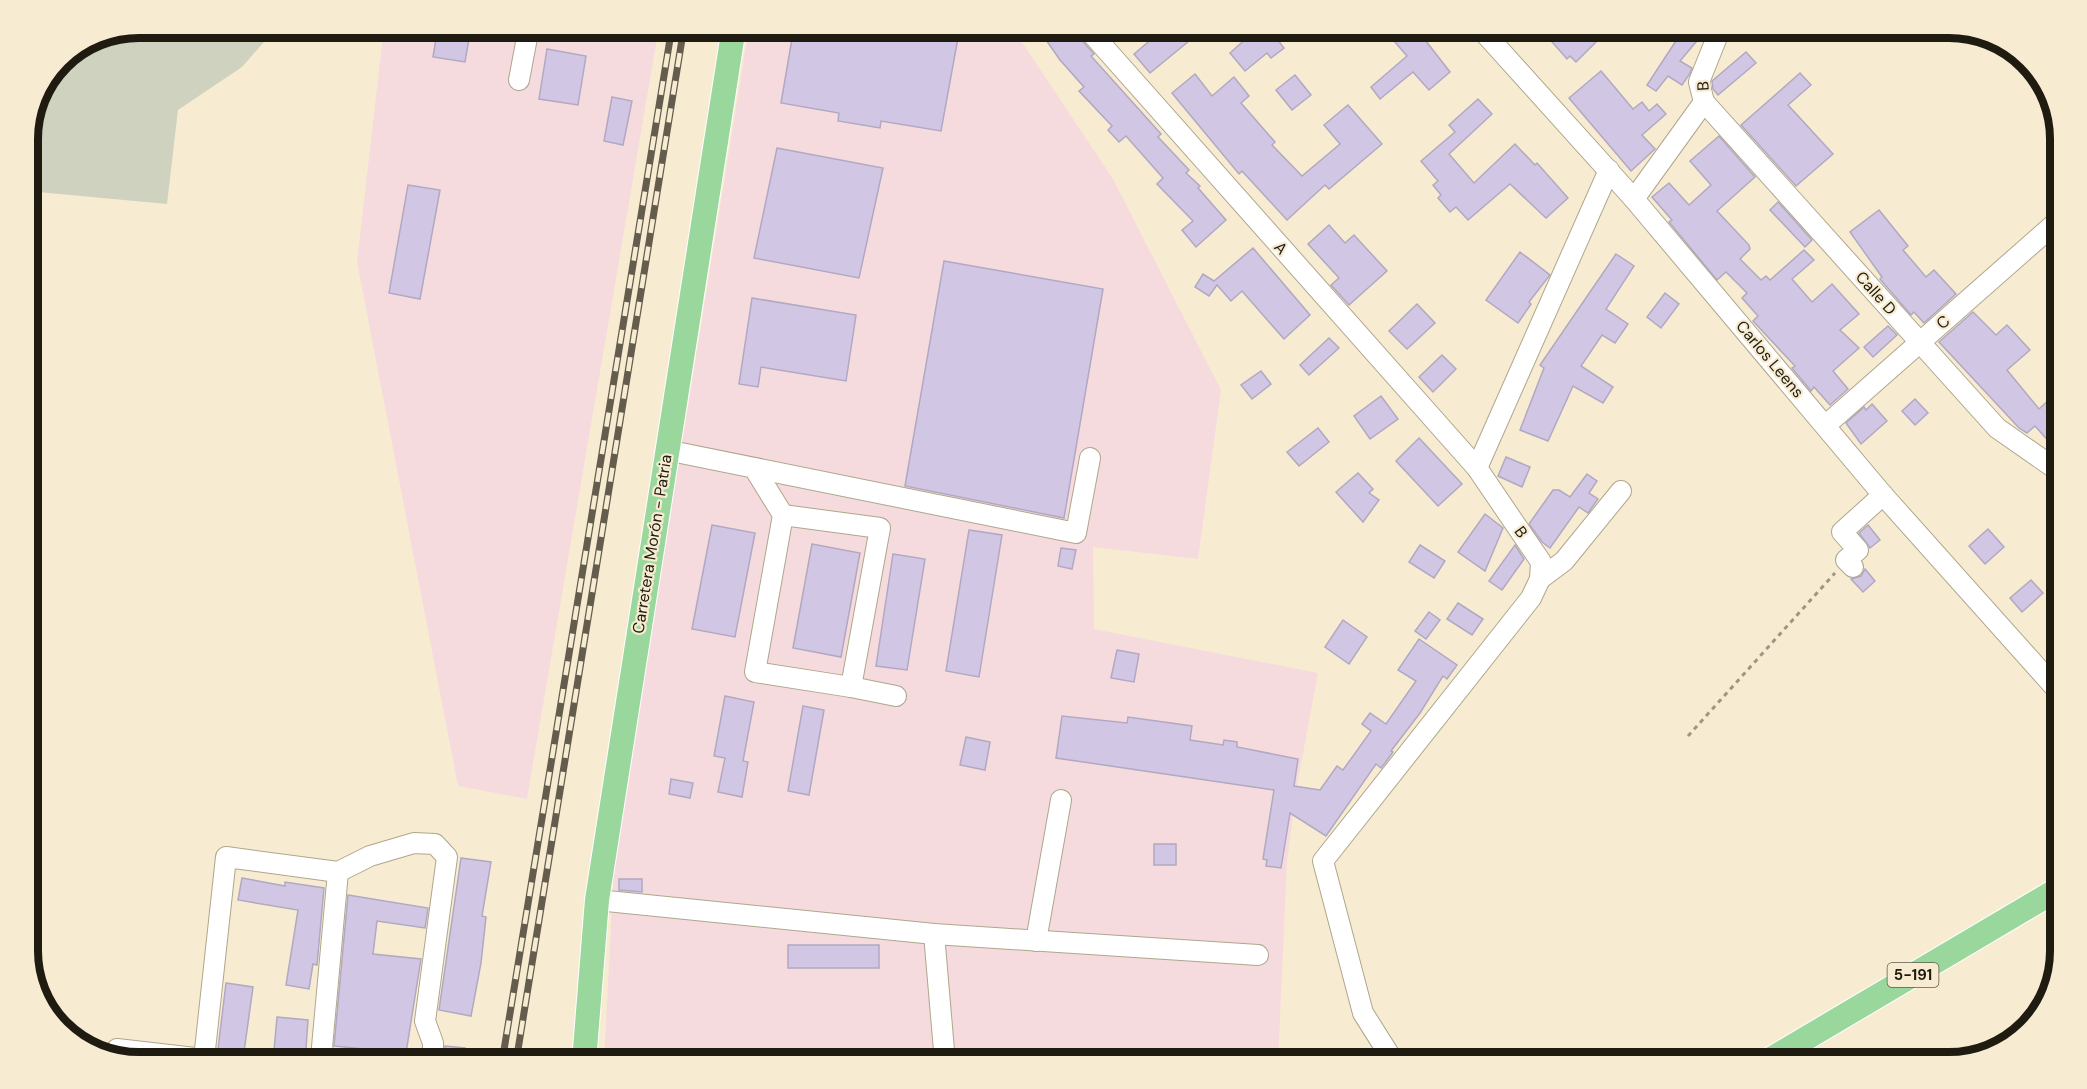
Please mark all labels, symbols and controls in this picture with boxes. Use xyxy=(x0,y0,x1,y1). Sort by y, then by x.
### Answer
street label: B xyxy=(1692,81,1714,91)
street label: A xyxy=(1270,237,1293,259)
street label: Calle D xyxy=(1851,267,1901,319)
street label: C xyxy=(1932,310,1954,334)
street label: Carlos Leens xyxy=(1731,316,1809,402)
street label: Carretera Morón - Patria xyxy=(627,453,677,635)
street label: B xyxy=(1510,522,1532,542)
road number: 5-191 xyxy=(1888,963,1938,987)

